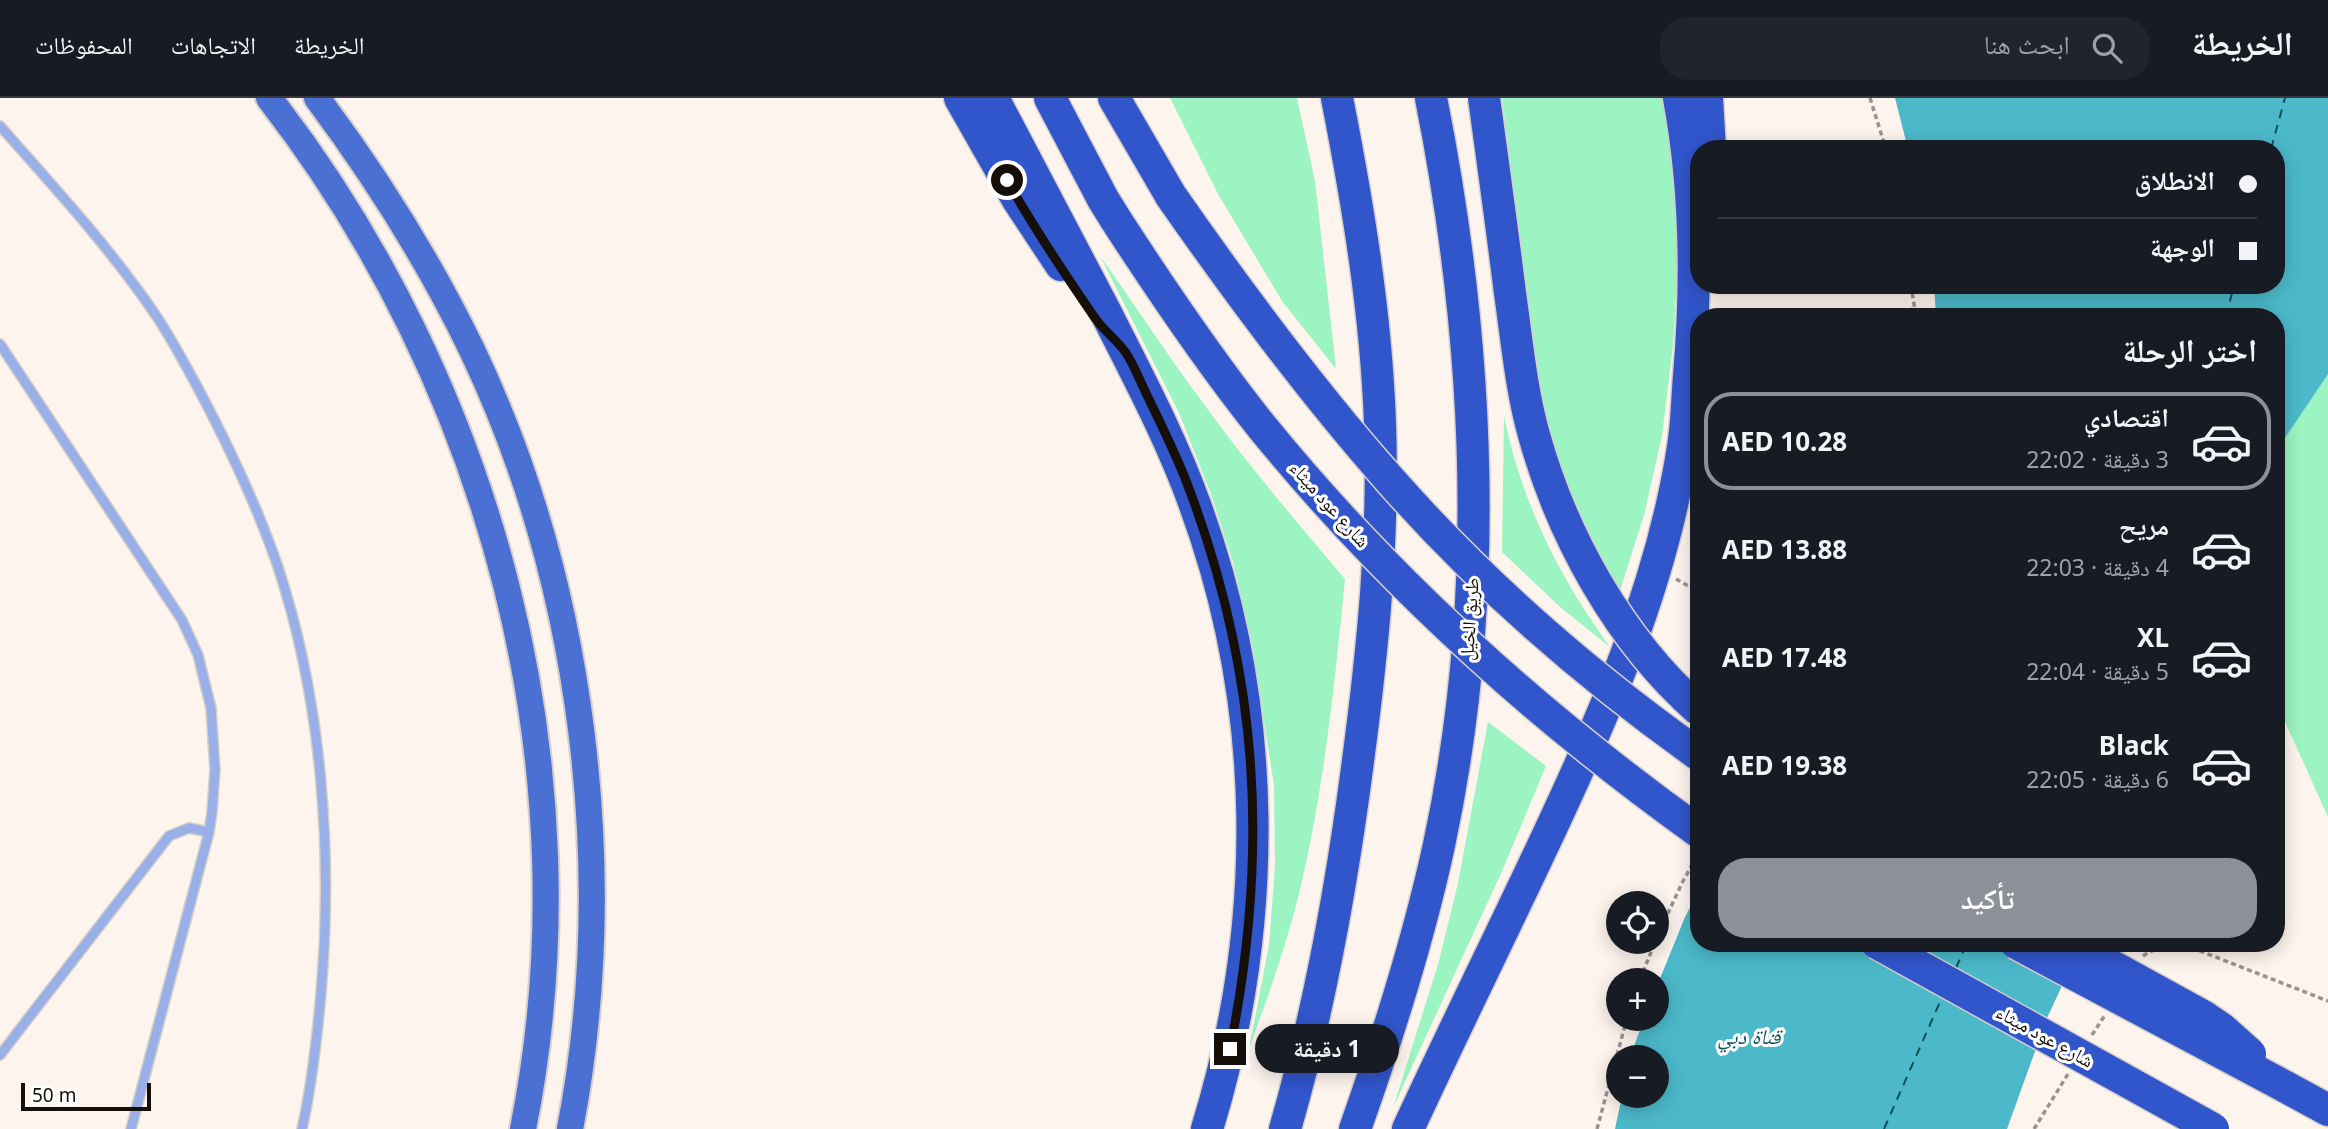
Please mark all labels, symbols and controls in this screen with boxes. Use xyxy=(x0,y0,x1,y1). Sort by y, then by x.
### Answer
search box xyxy=(1660,17,2150,80)
text: الخريطة xyxy=(2192,20,2293,65)
text: ابحث هنا xyxy=(1984,26,2070,62)
text: المحفوظات xyxy=(35,28,133,61)
text: الاتجاهات xyxy=(171,28,256,61)
text: الخريطة xyxy=(294,28,365,61)
icon: search xyxy=(2088,29,2126,67)
text: الانطلاق xyxy=(2135,162,2215,198)
route start xyxy=(991,164,1023,196)
text: الوجهة xyxy=(2150,229,2215,265)
text: اختر الرحلة xyxy=(2122,328,2257,371)
text: اقتصادي xyxy=(2084,399,2169,435)
icon: car xyxy=(2190,410,2253,473)
text: AED 10.28 xyxy=(1722,423,1847,459)
text: 3 دقيقة · 22:02 xyxy=(2026,443,2169,475)
street label: شارع عود ميثاء xyxy=(1284,455,1376,553)
text: مريح xyxy=(2119,507,2169,543)
icon: car xyxy=(2190,518,2253,581)
text: AED 13.88 xyxy=(1722,531,1847,567)
text: 4 دقيقة · 22:03 xyxy=(2026,551,2169,583)
street label: طريق الخيل xyxy=(1453,577,1485,661)
text: XL xyxy=(2137,619,2169,655)
icon: car xyxy=(2190,626,2253,689)
text: AED 17.48 xyxy=(1722,639,1847,675)
text: 5 دقيقة · 22:04 xyxy=(2026,655,2169,687)
text: Black xyxy=(2099,727,2169,763)
icon: car xyxy=(2190,734,2253,797)
text: AED 19.38 xyxy=(1722,747,1847,783)
text: 6 دقيقة · 22:05 xyxy=(2026,763,2169,795)
button: تأكيد xyxy=(1718,858,2257,938)
map controls xyxy=(1606,891,1669,1108)
button: locate xyxy=(1606,891,1669,954)
button: + xyxy=(1606,968,1669,1031)
street label: شارع عود ميثاء xyxy=(1992,998,2098,1074)
water label: قناة دبي xyxy=(1717,1022,1784,1053)
callout: 1 دقيقة xyxy=(1254,1024,1398,1074)
text: 1 دقيقة xyxy=(1293,1032,1361,1064)
route end xyxy=(1214,1033,1246,1065)
button: − xyxy=(1606,1045,1669,1108)
scale bar xyxy=(21,1080,150,1112)
text: 50 m xyxy=(32,1082,76,1108)

